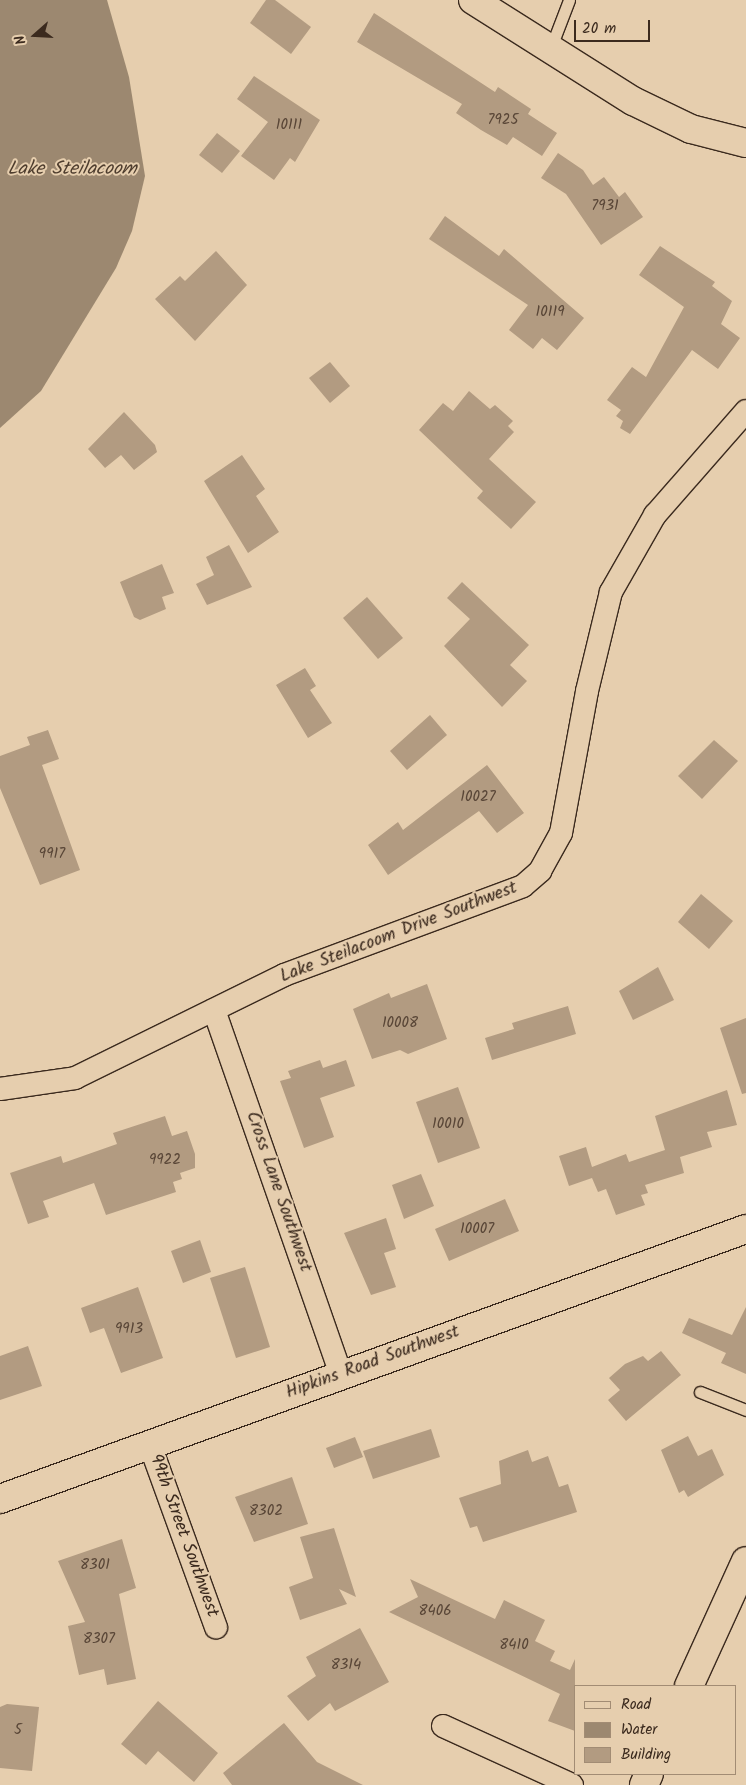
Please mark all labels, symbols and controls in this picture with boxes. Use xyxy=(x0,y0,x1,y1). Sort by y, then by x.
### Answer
north arrow xyxy=(10,10,60,60)
scale bar xyxy=(576,10,652,42)
text: 20 m xyxy=(582,17,616,41)
text: N xyxy=(9,32,33,48)
house number: 7925 xyxy=(487,112,519,130)
house number: 10111 xyxy=(276,117,302,135)
water label: Lake Steilacoom xyxy=(7,159,137,181)
house number: 7931 xyxy=(591,198,619,216)
house number: 10119 xyxy=(536,304,564,322)
house number: 10027 xyxy=(460,789,496,807)
house number: 9917 xyxy=(39,846,65,864)
street label: Lake Steilacoom Drive Southwest xyxy=(277,878,521,988)
house number: 10008 xyxy=(382,1015,418,1033)
street label: Cross Lane Southwest xyxy=(240,1109,316,1275)
house number: 10010 xyxy=(432,1116,464,1134)
house number: 9922 xyxy=(149,1152,181,1170)
house number: 10007 xyxy=(460,1221,494,1239)
house number: 9913 xyxy=(115,1321,143,1339)
street label: Hipkins Road Southwest xyxy=(283,1322,463,1404)
street label: 99th Street Southwest xyxy=(143,1451,223,1621)
house number: 8302 xyxy=(249,1503,283,1521)
house number: 8301 xyxy=(80,1557,110,1575)
house number: 8406 xyxy=(418,1603,452,1621)
house number: 8307 xyxy=(83,1631,115,1649)
house number: 8410 xyxy=(499,1637,529,1655)
house number: 8314 xyxy=(331,1657,361,1675)
legend xyxy=(574,1685,736,1775)
text: Road xyxy=(621,1693,651,1717)
text: Water xyxy=(621,1718,657,1742)
house number: 5 xyxy=(14,1722,22,1740)
text: Building xyxy=(621,1743,671,1767)

